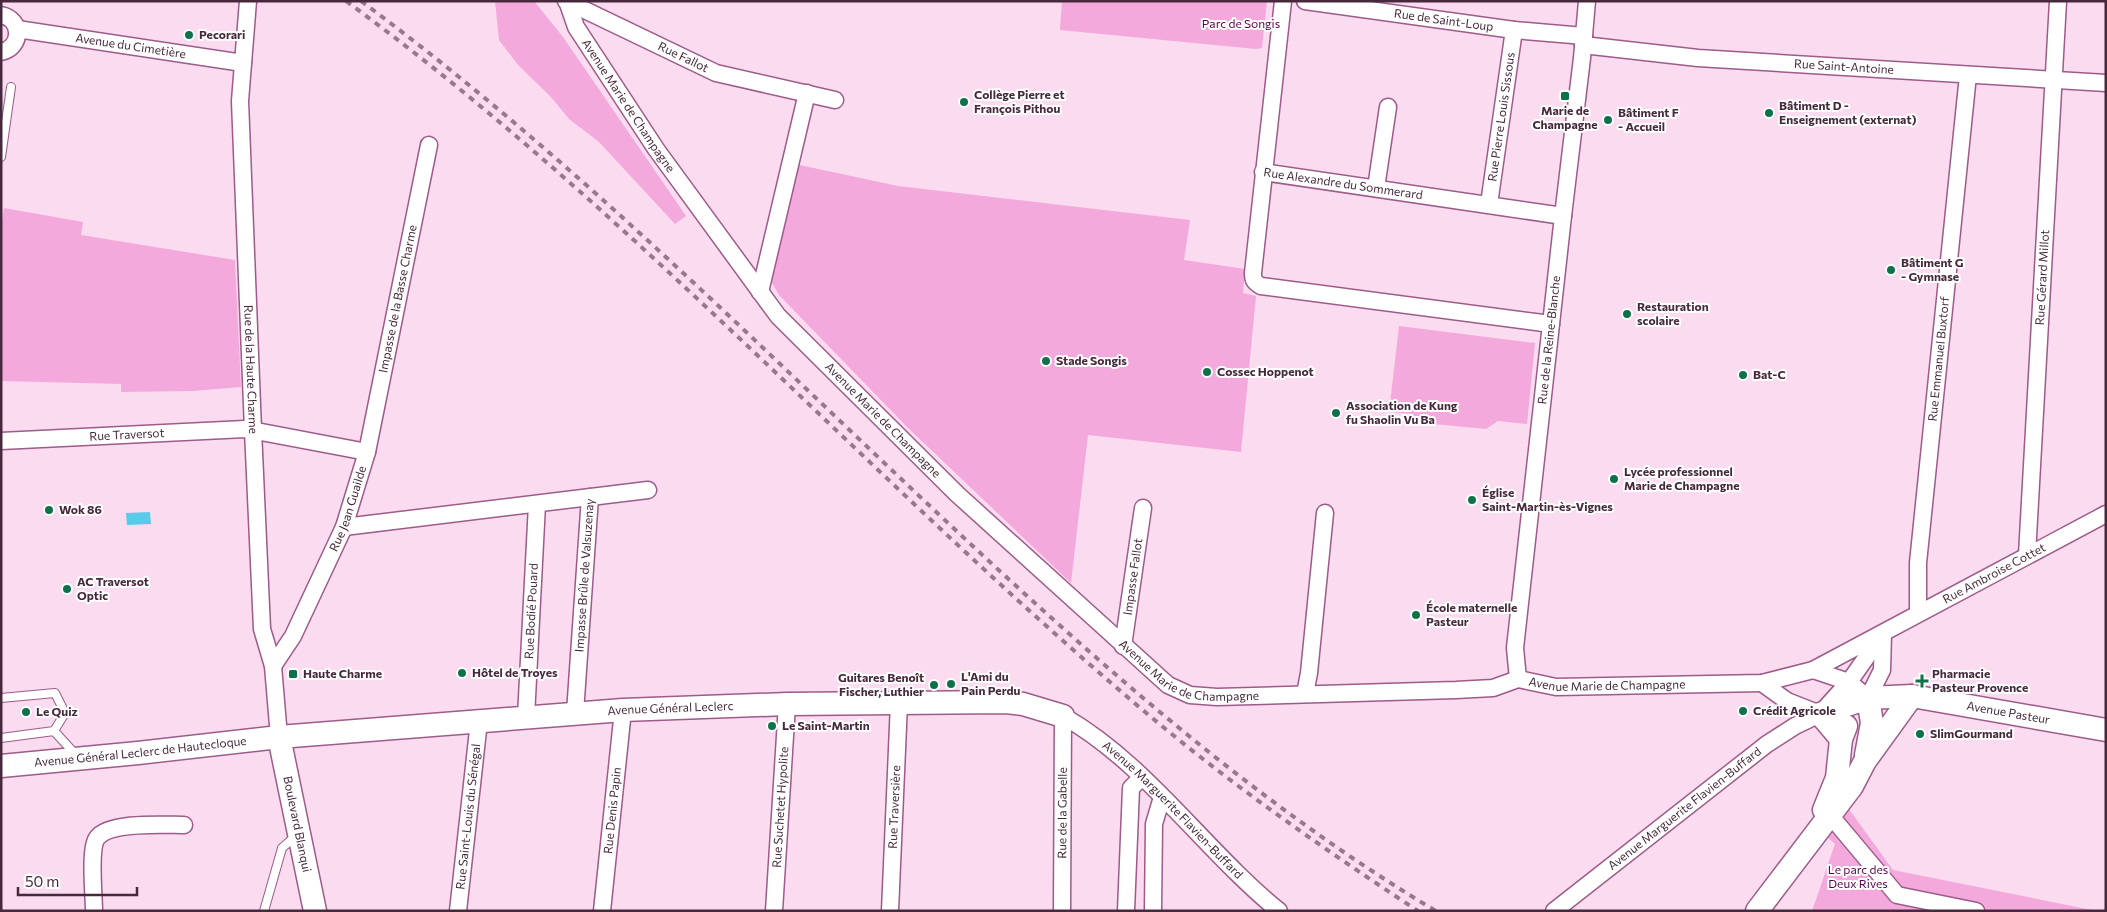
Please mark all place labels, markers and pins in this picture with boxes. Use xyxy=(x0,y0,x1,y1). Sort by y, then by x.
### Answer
place label: Pecorari xyxy=(199,27,245,41)
marker: Pecorari xyxy=(183,29,195,41)
place label: Collège Pierre et François Pithou xyxy=(974,87,1064,115)
marker: Marie de Champagne xyxy=(1559,90,1571,102)
marker: Collège Pierre et François Pithou xyxy=(958,96,970,108)
place label: Bâtiment D - Enseignement (externat) xyxy=(1779,98,1916,126)
place label: Marie de Champagne xyxy=(1532,103,1598,131)
place label: Bâtiment F - Accueil xyxy=(1618,105,1679,133)
marker: Bâtiment D - Enseignement (externat) xyxy=(1763,107,1775,119)
marker: Bâtiment F - Accueil xyxy=(1602,114,1614,126)
place label: Bâtiment G - Gymnase xyxy=(1901,255,1964,283)
marker: Bâtiment G - Gymnase xyxy=(1885,264,1897,276)
place label: Restauration scolaire xyxy=(1637,299,1709,327)
marker: Restauration scolaire xyxy=(1621,308,1633,320)
place label: Stade Songis xyxy=(1056,353,1127,367)
marker: Stade Songis xyxy=(1040,355,1052,367)
place label: Cossec Hoppenot xyxy=(1217,364,1314,378)
marker: Cossec Hoppenot xyxy=(1201,366,1213,378)
place label: Bat-C xyxy=(1753,367,1786,381)
marker: Bat-C xyxy=(1737,369,1749,381)
place label: Association de Kung fu Shaolin Vu Ba xyxy=(1346,398,1458,426)
marker: Association de Kung fu Shaolin Vu Ba xyxy=(1330,407,1342,419)
place label: Lycée professionnel Marie de Champagne xyxy=(1624,464,1740,492)
marker: Lycée professionnel Marie de Champagne xyxy=(1608,473,1620,485)
place label: Église Saint-Martin-ès-Vignes xyxy=(1482,485,1613,513)
marker: Église Saint-Martin-ès-Vignes xyxy=(1466,494,1478,506)
place label: Wok 86 xyxy=(59,502,102,516)
marker: Wok 86 xyxy=(43,504,55,516)
place label: AC Traversot Optic xyxy=(77,574,149,602)
marker: AC Traversot Optic xyxy=(61,583,73,595)
place label: École maternelle Pasteur xyxy=(1426,600,1517,628)
marker: École maternelle Pasteur xyxy=(1410,609,1422,621)
place label: Hôtel de Troyes xyxy=(472,665,558,679)
place label: Haute Charme xyxy=(303,666,382,680)
place label: Pharmacie Pasteur Provence xyxy=(1932,666,2028,694)
marker: Hôtel de Troyes xyxy=(456,667,468,679)
marker: Haute Charme xyxy=(287,668,299,680)
place label: L'Ami du Pain Perdu xyxy=(961,669,1020,697)
place label: Guitares Benoît Fischer, Luthier xyxy=(838,670,924,698)
marker: Pharmacie Pasteur Provence xyxy=(1916,675,1928,687)
marker: L'Ami du Pain Perdu xyxy=(945,678,957,690)
marker: Guitares Benoît Fischer, Luthier xyxy=(928,679,940,691)
place label: Crédit Agricole xyxy=(1753,703,1836,717)
place label: Le Quiz xyxy=(36,704,78,718)
marker: Crédit Agricole xyxy=(1737,705,1749,717)
marker: Le Quiz xyxy=(20,706,32,718)
place label: Le Saint-Martin xyxy=(782,718,870,732)
marker: Le Saint-Martin xyxy=(766,720,778,732)
place label: SlimGourmand xyxy=(1930,726,2013,740)
marker: SlimGourmand xyxy=(1914,728,1926,740)

